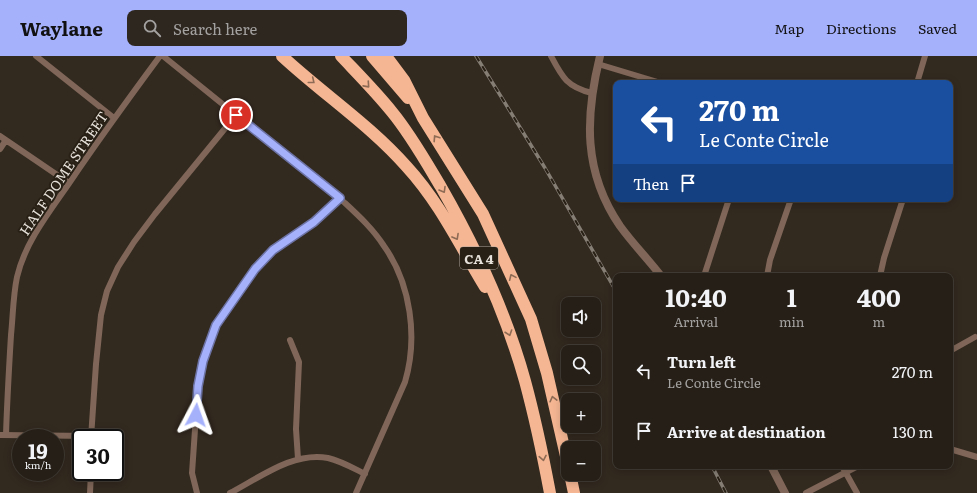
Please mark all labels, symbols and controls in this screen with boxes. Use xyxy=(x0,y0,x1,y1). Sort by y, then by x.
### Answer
search box xyxy=(127,10,407,46)
text: Waylane xyxy=(20,14,103,42)
icon: search xyxy=(141,17,163,39)
text: Search here xyxy=(173,17,257,40)
text: Map xyxy=(774,18,804,38)
text: Directions xyxy=(826,18,896,38)
text: Saved xyxy=(918,18,957,38)
one-way arrow xyxy=(307,77,314,84)
one-way arrow xyxy=(363,80,370,87)
text: 270 m xyxy=(699,88,780,130)
icon: left xyxy=(633,96,685,148)
pin xyxy=(219,98,253,132)
icon: arrive xyxy=(225,104,247,126)
street label: HALF DOME STREET xyxy=(14,107,112,239)
text: Le Conte Circle xyxy=(699,126,829,153)
one-way arrow xyxy=(434,135,441,142)
text: Then xyxy=(633,172,669,195)
icon: arrive xyxy=(677,172,699,194)
one-way arrow xyxy=(438,186,445,193)
one-way arrow xyxy=(452,233,459,240)
road number: CA 4 xyxy=(460,247,498,269)
one-way arrow xyxy=(509,273,517,281)
text: 10:40 xyxy=(665,279,727,314)
text: 1 xyxy=(787,279,797,314)
text: 400 xyxy=(857,279,901,314)
map controls xyxy=(561,297,601,481)
button: sound xyxy=(561,297,601,337)
text: Arrival xyxy=(674,312,718,331)
text: min xyxy=(779,312,804,331)
text: m xyxy=(872,312,885,331)
one-way arrow xyxy=(504,329,513,336)
button: search xyxy=(561,345,601,385)
text: Turn left xyxy=(667,350,736,373)
icon: left xyxy=(633,360,655,382)
text: 270 m xyxy=(892,360,933,383)
text: Le Conte Circle xyxy=(667,373,761,392)
button: + xyxy=(561,393,601,433)
position arrow xyxy=(175,394,217,436)
one-way arrow xyxy=(549,396,558,403)
icon: arrive xyxy=(633,420,655,442)
text: Arrive at destination xyxy=(667,420,826,443)
text: 130 m xyxy=(893,420,933,443)
speed limit sign: 30 xyxy=(72,429,124,481)
text: 19 xyxy=(28,435,48,465)
button: − xyxy=(561,441,601,481)
one-way arrow xyxy=(539,455,547,461)
text: km/h xyxy=(25,457,51,472)

